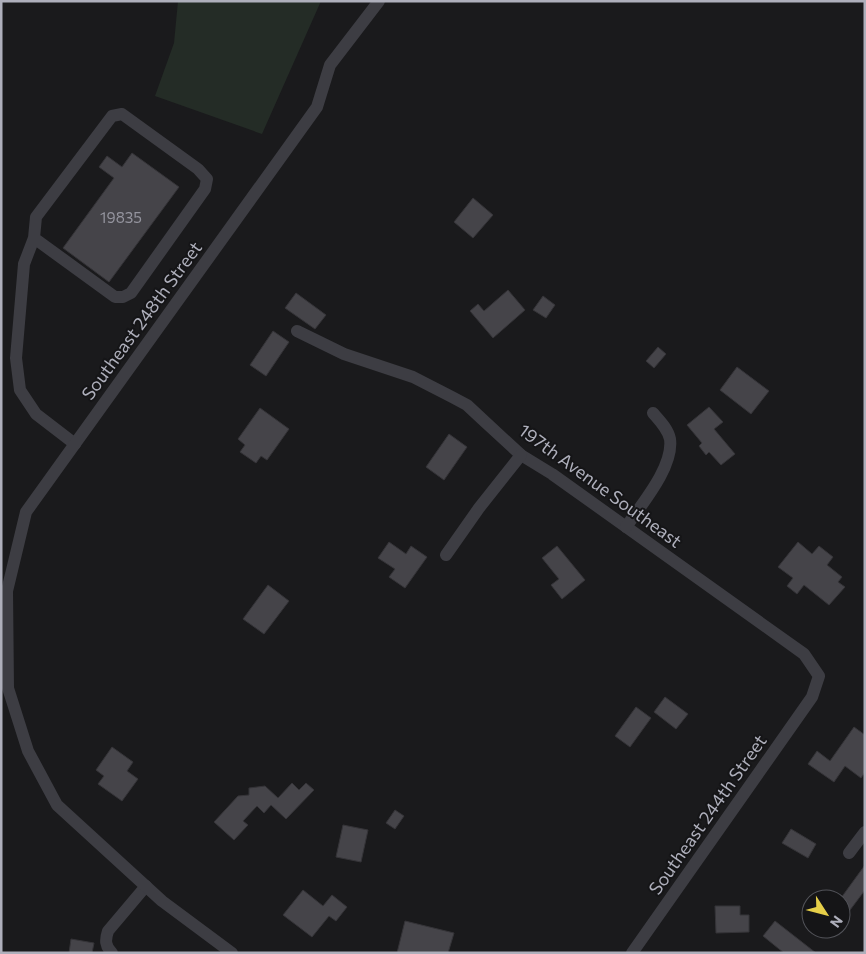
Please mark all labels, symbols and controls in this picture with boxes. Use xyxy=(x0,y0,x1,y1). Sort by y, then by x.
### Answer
house number: 19835 xyxy=(100,208,142,226)
street label: Southeast 248th Street xyxy=(76,237,206,404)
street label: 197th Avenue Southeast xyxy=(515,419,686,552)
street label: Southeast 244th Street xyxy=(644,730,771,899)
north arrow xyxy=(801,889,851,939)
text: N xyxy=(827,913,847,931)

